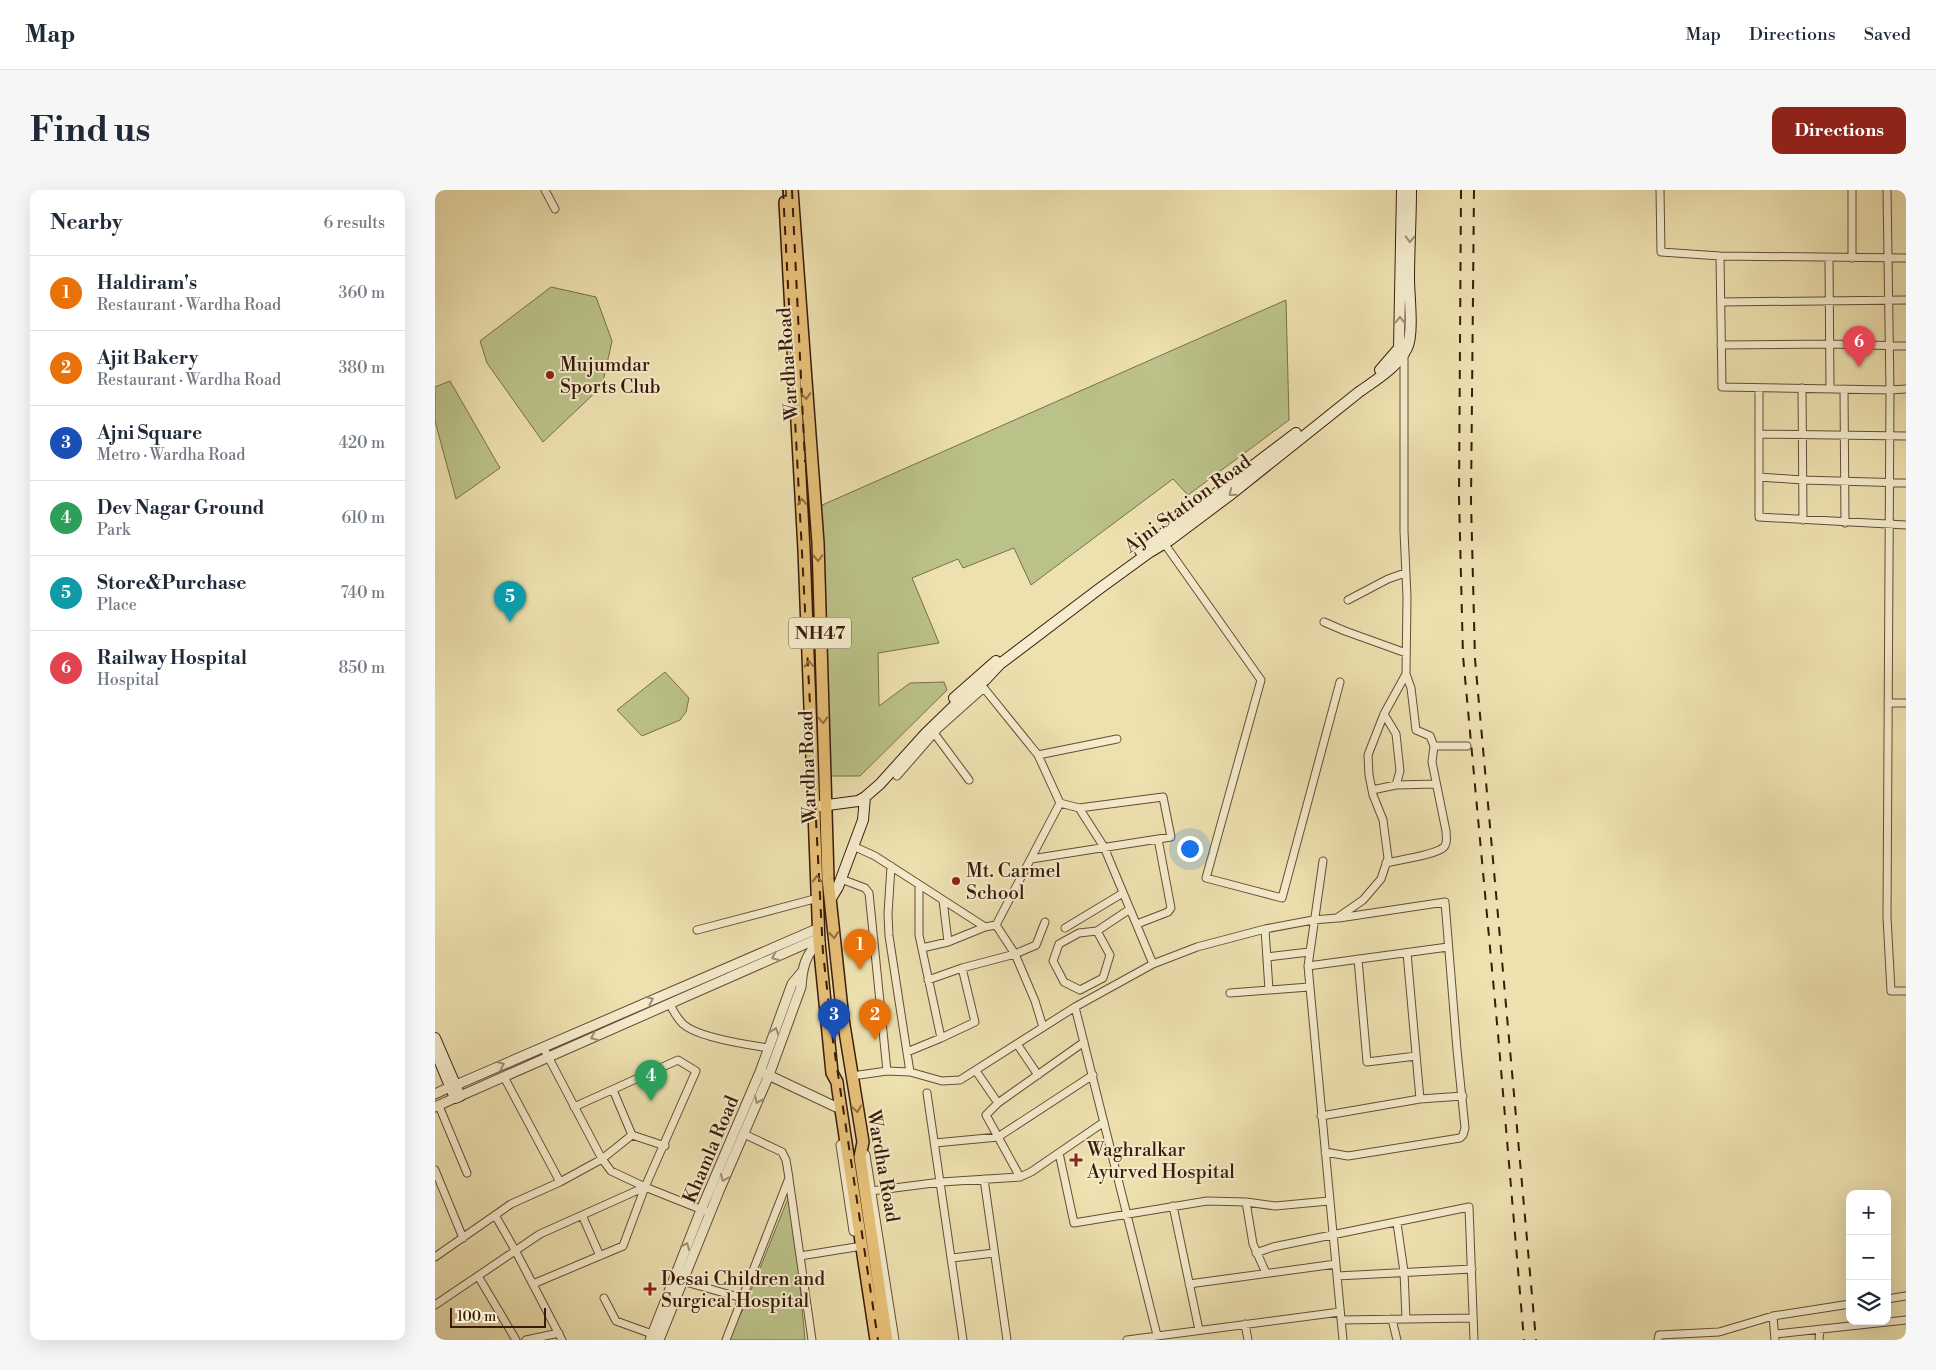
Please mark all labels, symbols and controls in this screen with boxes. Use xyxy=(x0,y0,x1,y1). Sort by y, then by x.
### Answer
text: Map xyxy=(25,20,75,50)
text: Map xyxy=(1685,23,1721,46)
text: Directions xyxy=(1749,23,1836,46)
text: Saved xyxy=(1864,23,1911,46)
button: Directions xyxy=(1772,107,1906,154)
text: Find us xyxy=(30,109,150,152)
text: Nearby xyxy=(50,210,123,236)
text: 6 results xyxy=(324,213,385,233)
one-way arrow xyxy=(1405,235,1416,243)
text: Haldiram's xyxy=(97,271,197,295)
text: 1 xyxy=(62,283,70,303)
text: 360 m xyxy=(339,283,385,303)
text: Restaurant · Wardha Road xyxy=(97,295,281,315)
street label: Wardha Road xyxy=(772,306,804,422)
one-way arrow xyxy=(1395,316,1405,324)
pin: 6 xyxy=(1843,326,1875,367)
text: Ajit Bakery xyxy=(97,346,198,370)
place label: Mujumdar Sports Club xyxy=(560,353,661,399)
text: 2 xyxy=(61,358,71,378)
text: 380 m xyxy=(338,358,385,378)
marker: Mujumdar Sports Club xyxy=(544,369,556,381)
text: Restaurant · Wardha Road xyxy=(97,370,281,390)
one-way arrow xyxy=(801,392,812,400)
text: Ajni Square xyxy=(97,421,202,445)
text: 3 xyxy=(61,433,71,453)
text: 420 m xyxy=(338,433,385,453)
text: Metro · Wardha Road xyxy=(97,445,245,465)
street label: Ajni Station Road xyxy=(1119,450,1256,559)
one-way arrow xyxy=(1229,487,1238,496)
text: Dev Nagar Ground xyxy=(97,496,265,520)
one-way arrow xyxy=(796,497,807,505)
text: 4 xyxy=(61,508,71,528)
text: 610 m xyxy=(341,508,385,528)
text: Park xyxy=(97,520,130,540)
one-way arrow xyxy=(813,554,823,562)
text: Store&Purchase xyxy=(97,571,246,595)
pin: 5 xyxy=(494,581,526,622)
text: 5 xyxy=(61,583,71,603)
text: 740 m xyxy=(340,583,385,603)
text: Place xyxy=(97,595,137,615)
road number: NH47 xyxy=(789,618,851,648)
text: Railway Hospital xyxy=(97,646,247,670)
text: 6 xyxy=(61,658,71,678)
text: 850 m xyxy=(338,658,385,678)
one-way arrow xyxy=(804,660,814,668)
text: Hospital xyxy=(97,670,159,690)
street label: Wardha Road xyxy=(794,710,822,825)
one-way arrow xyxy=(818,716,828,724)
your location xyxy=(1177,836,1203,862)
place label: Mt. Carmel School xyxy=(966,859,1061,905)
one-way arrow xyxy=(812,875,822,882)
marker: Mt. Carmel School xyxy=(950,875,962,887)
pin: 1 xyxy=(844,929,876,970)
one-way arrow xyxy=(828,931,839,939)
one-way arrow xyxy=(771,951,780,962)
one-way arrow xyxy=(645,996,654,1007)
pin: 3 xyxy=(818,999,850,1040)
pin: 2 xyxy=(859,999,891,1040)
one-way arrow xyxy=(769,1027,779,1035)
one-way arrow xyxy=(590,1031,599,1042)
pin: 4 xyxy=(635,1060,667,1101)
one-way arrow xyxy=(496,1061,505,1072)
street label: Khamla Road xyxy=(677,1092,744,1207)
one-way arrow xyxy=(753,1095,764,1104)
one-way arrow xyxy=(852,1105,862,1114)
street label: Wardha Road xyxy=(861,1107,905,1224)
place label: Waghralkar Ayurved Hospital xyxy=(1086,1138,1235,1184)
marker: Waghralkar Ayurved Hospital xyxy=(1069,1153,1083,1167)
one-way arrow xyxy=(720,1173,731,1182)
map controls xyxy=(1846,1190,1891,1325)
button: + xyxy=(1846,1190,1891,1235)
button: − xyxy=(1846,1235,1891,1280)
one-way arrow xyxy=(680,1242,691,1251)
place label: Desai Children and Surgical Hospital xyxy=(661,1267,825,1313)
button: layers xyxy=(1846,1280,1891,1325)
marker: Desai Children and Surgical Hospital xyxy=(643,1282,657,1296)
scale bar xyxy=(450,1305,546,1328)
text: 100 m xyxy=(457,1308,496,1326)

